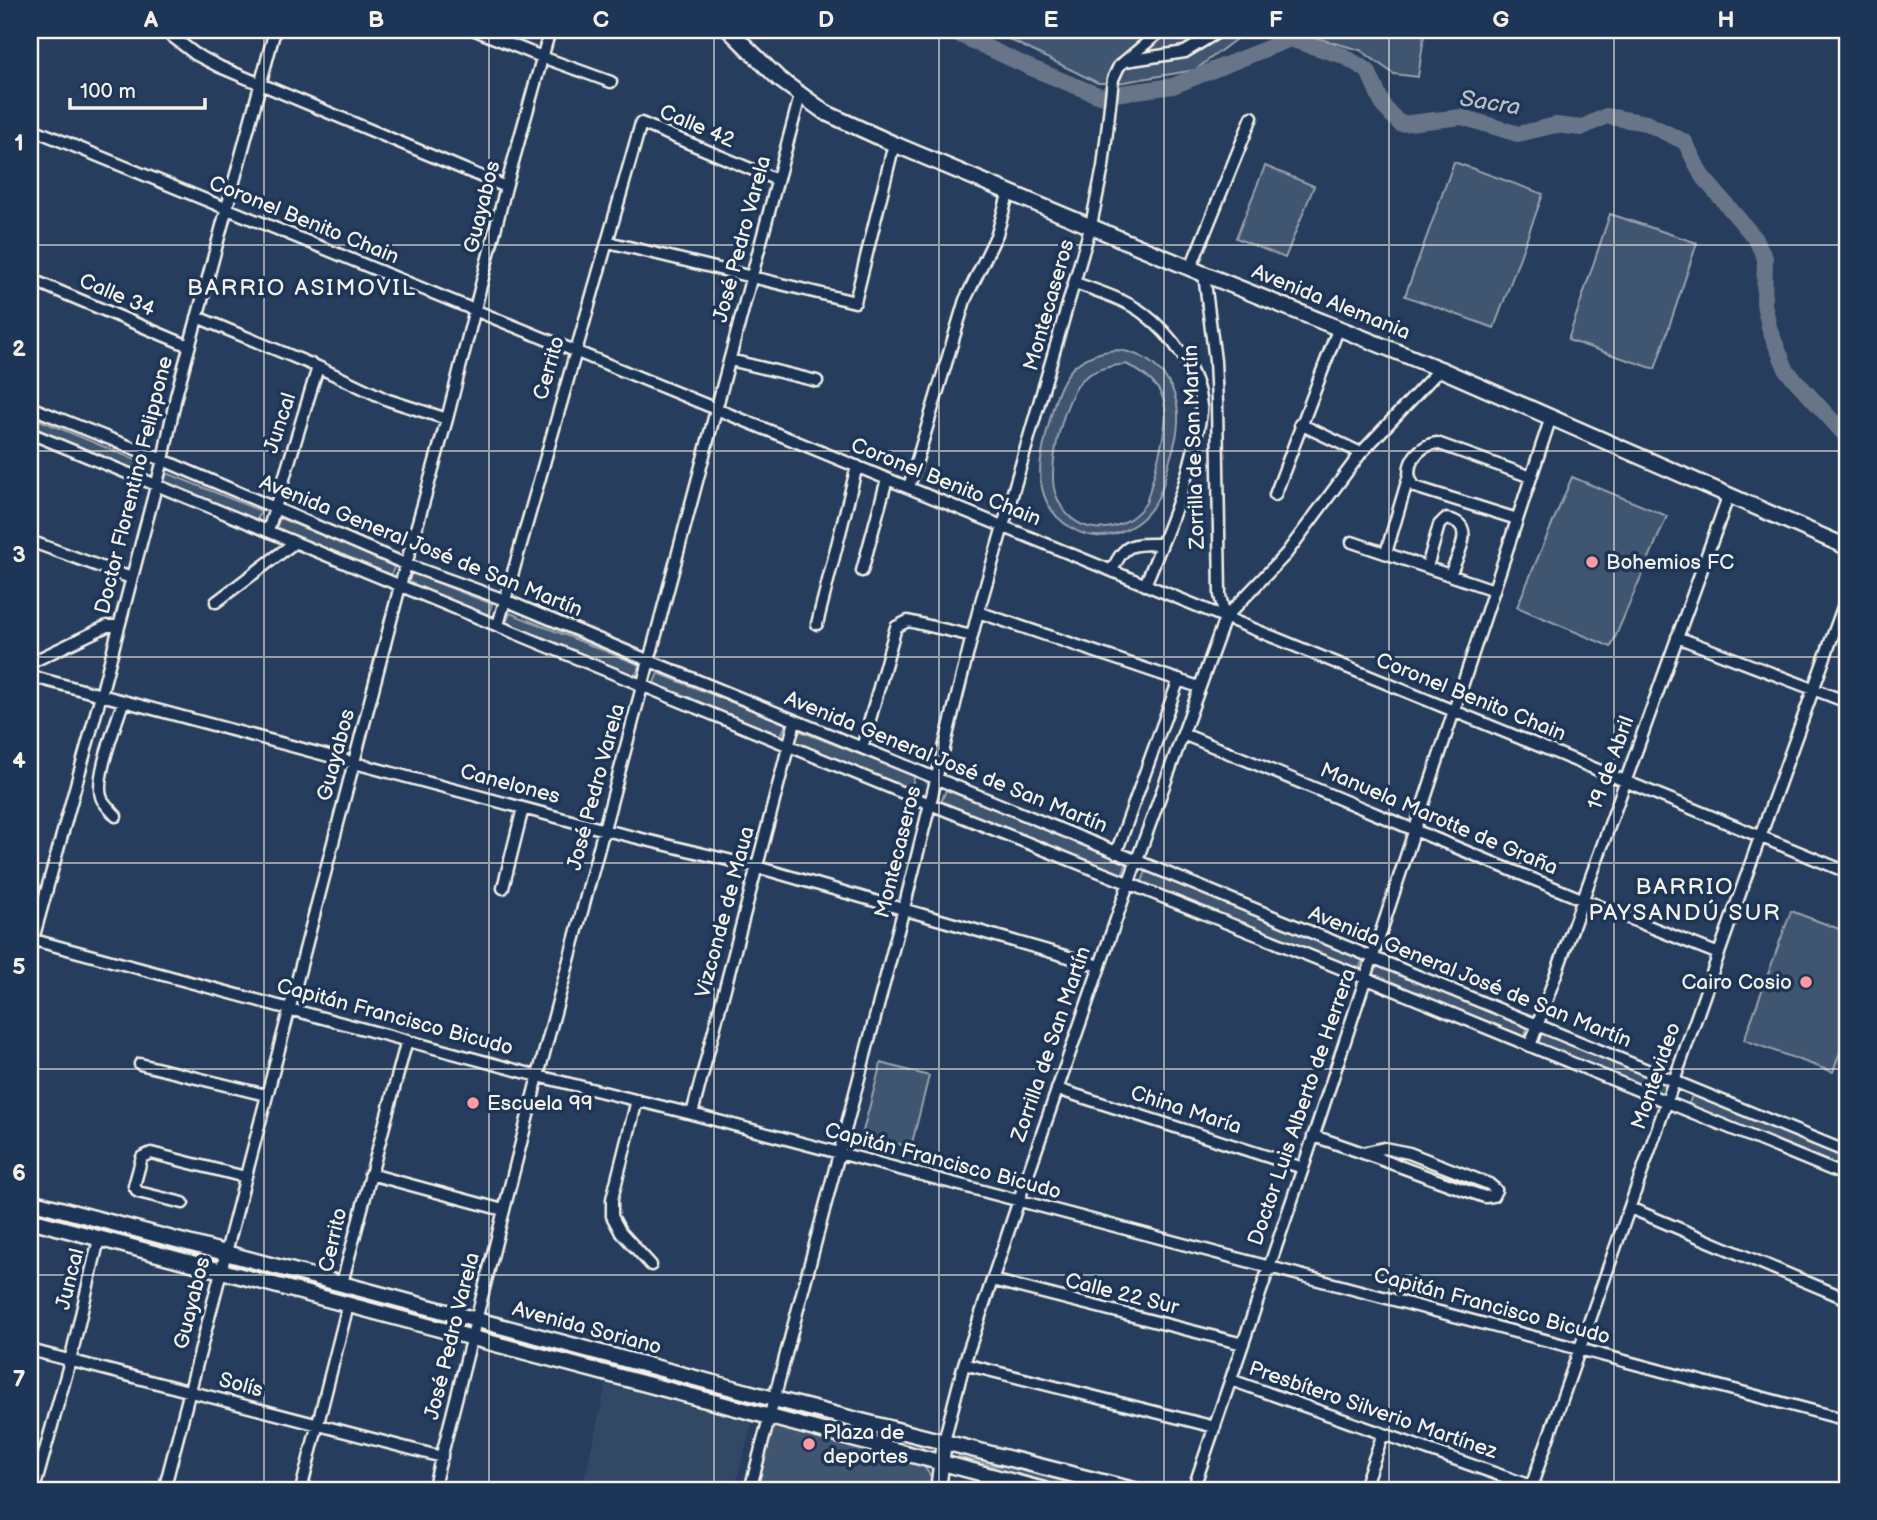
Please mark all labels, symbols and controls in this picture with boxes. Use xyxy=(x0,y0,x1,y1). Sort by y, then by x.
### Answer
text: A xyxy=(143,6,159,34)
text: B xyxy=(368,6,384,34)
text: C xyxy=(593,6,609,34)
text: D xyxy=(818,6,834,34)
text: E xyxy=(1044,6,1059,34)
text: F xyxy=(1269,6,1283,34)
text: G xyxy=(1493,6,1510,34)
text: H xyxy=(1717,6,1735,34)
scale bar xyxy=(70,66,205,110)
text: 100 m xyxy=(80,79,136,104)
water label: Sacra xyxy=(1458,84,1522,122)
street label: Calle 42 xyxy=(656,99,739,153)
text: 1 xyxy=(14,129,24,157)
street label: José Pedro Varela xyxy=(708,153,776,325)
street label: Guayabos xyxy=(458,158,506,256)
street label: Coronel Benito Chain xyxy=(205,170,403,270)
street label: Montecaseros xyxy=(1018,236,1080,374)
street label: Avenida Alemania xyxy=(1248,259,1414,345)
street label: Calle 34 xyxy=(75,268,159,322)
district label: BARRIO ASIMOVIL xyxy=(187,274,417,302)
street label: Cerrito xyxy=(528,333,570,403)
text: 2 xyxy=(12,335,26,363)
street label: Zorrilla de San Martín xyxy=(1178,344,1210,551)
street label: Doctor Florentino Felippone xyxy=(90,353,178,617)
street label: Juncal xyxy=(259,390,301,456)
street label: Coronel Benito Chain xyxy=(847,432,1045,532)
street label: Avenida General José de San Martín xyxy=(256,470,586,622)
text: 3 xyxy=(12,541,26,569)
place label: Bohemios FC xyxy=(1606,550,1734,575)
marker: Bohemios FC xyxy=(1584,554,1600,570)
street label: Coronel Benito Chain xyxy=(1372,647,1570,747)
street label: Avenida General José de San Martín xyxy=(781,686,1111,838)
street label: José Pedro Varela xyxy=(562,701,630,873)
street label: Guayabos xyxy=(312,706,360,804)
street label: 19 de Abril xyxy=(1583,713,1639,813)
text: 4 xyxy=(12,747,26,775)
street label: Manuela Marotte de Graña xyxy=(1316,757,1562,881)
street label: Canelones xyxy=(457,759,563,809)
street label: Montecaseros xyxy=(869,783,927,921)
street label: Vizconde de Maua xyxy=(690,824,760,1000)
district label: BARRIO PAYSANDÚ SUR xyxy=(1588,873,1782,927)
street label: Avenida General José de San Martín xyxy=(1305,901,1635,1053)
street label: Zorrilla de San Martín xyxy=(1006,943,1096,1146)
text: 5 xyxy=(12,953,26,981)
street label: Doctor Luis Alberto de Herrera xyxy=(1243,965,1361,1249)
place label: Cairo Cosio xyxy=(1681,970,1792,995)
street label: Capitán Francisco Bicudo xyxy=(274,973,516,1061)
marker: Cairo Cosio xyxy=(1798,974,1814,990)
street label: Montevideo xyxy=(1626,1019,1686,1133)
street label: China María xyxy=(1127,1080,1245,1140)
place label: Escuela 99 xyxy=(487,1091,593,1116)
marker: Escuela 99 xyxy=(465,1095,481,1111)
street label: Capitán Francisco Bicudo xyxy=(822,1117,1064,1205)
text: 6 xyxy=(12,1159,26,1187)
street label: Cerrito xyxy=(313,1205,353,1275)
street label: Juncal xyxy=(50,1246,90,1312)
street label: José Pedro Varela xyxy=(419,1250,485,1422)
street label: Guayabos xyxy=(168,1254,216,1352)
street label: Capitán Francisco Bicudo xyxy=(1371,1262,1613,1350)
street label: Calle 22 Sur xyxy=(1063,1268,1182,1320)
street label: Avenida Soriano xyxy=(510,1296,664,1360)
street label: Presbítero Silverio Martínez xyxy=(1246,1356,1501,1465)
text: 7 xyxy=(13,1365,26,1393)
street label: Solís xyxy=(216,1367,266,1403)
place label: Plaza de deportes xyxy=(823,1420,908,1469)
marker: Plaza de deportes xyxy=(801,1436,817,1452)

